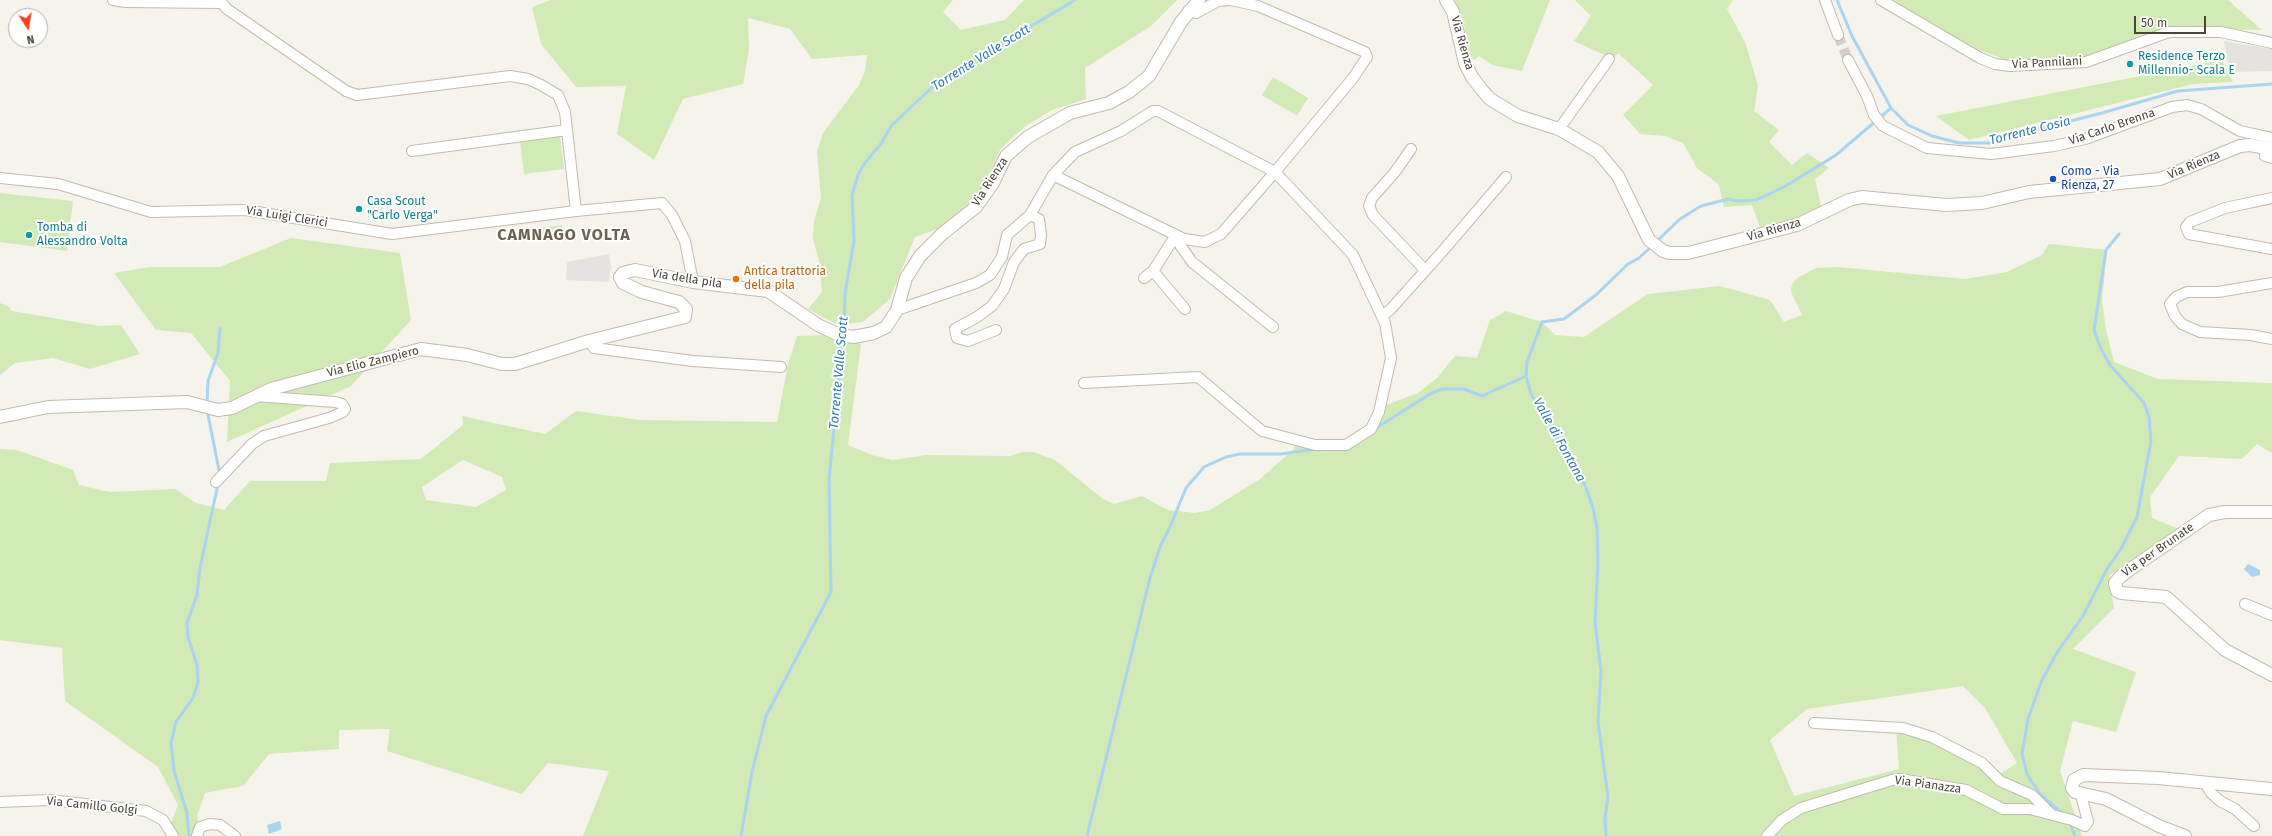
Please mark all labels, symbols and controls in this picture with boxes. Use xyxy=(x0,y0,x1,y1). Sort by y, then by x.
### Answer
north arrow xyxy=(8,8,48,48)
scale bar xyxy=(2136,8,2208,34)
street label: Via Rienza xyxy=(1447,14,1477,72)
text: 50 m xyxy=(2141,16,2167,30)
water label: Torrente Valle Scott xyxy=(929,21,1033,95)
text: N xyxy=(25,32,35,46)
place label: Residence Terzo Millennio- Scala E xyxy=(2138,50,2235,78)
street label: Via Pannilani xyxy=(2011,54,2083,72)
marker: Residence Terzo Millennio- Scala E xyxy=(2125,59,2135,69)
street label: Via Carlo Brenna xyxy=(2067,106,2157,148)
water label: Torrente Cosia xyxy=(1988,113,2072,149)
street label: Via Rienza xyxy=(2166,148,2222,182)
street label: Via Rienza xyxy=(969,155,1011,209)
place label: Como - Via Rienza, 27 xyxy=(2061,165,2120,193)
marker: Como - Via Rienza, 27 xyxy=(2048,174,2058,184)
place label: Casa Scout "Carlo Verga" xyxy=(367,195,438,223)
street label: Via Luigi Clerici xyxy=(245,203,329,231)
marker: Casa Scout "Carlo Verga" xyxy=(354,204,364,214)
street label: Via Rienza xyxy=(1745,215,1803,245)
place label: Tomba di Alessandro Volta xyxy=(37,221,128,249)
district label: CAMNAGO VOLTA xyxy=(497,226,631,246)
marker: Tomba di Alessandro Volta xyxy=(24,230,34,240)
place label: Antica trattoria della pila xyxy=(744,265,826,293)
street label: Via della pila xyxy=(651,266,723,292)
marker: Antica trattoria della pila xyxy=(731,274,741,284)
water label: Torrente Valle Scott xyxy=(826,316,852,430)
street label: Via Elio Zampiero xyxy=(325,344,421,380)
water label: Valle di Fontana xyxy=(1529,395,1589,485)
street label: Via per Brunate xyxy=(2119,520,2197,580)
street label: Via Pianazza xyxy=(1894,773,1962,797)
street label: Via Camillo Golgi xyxy=(46,794,138,818)

